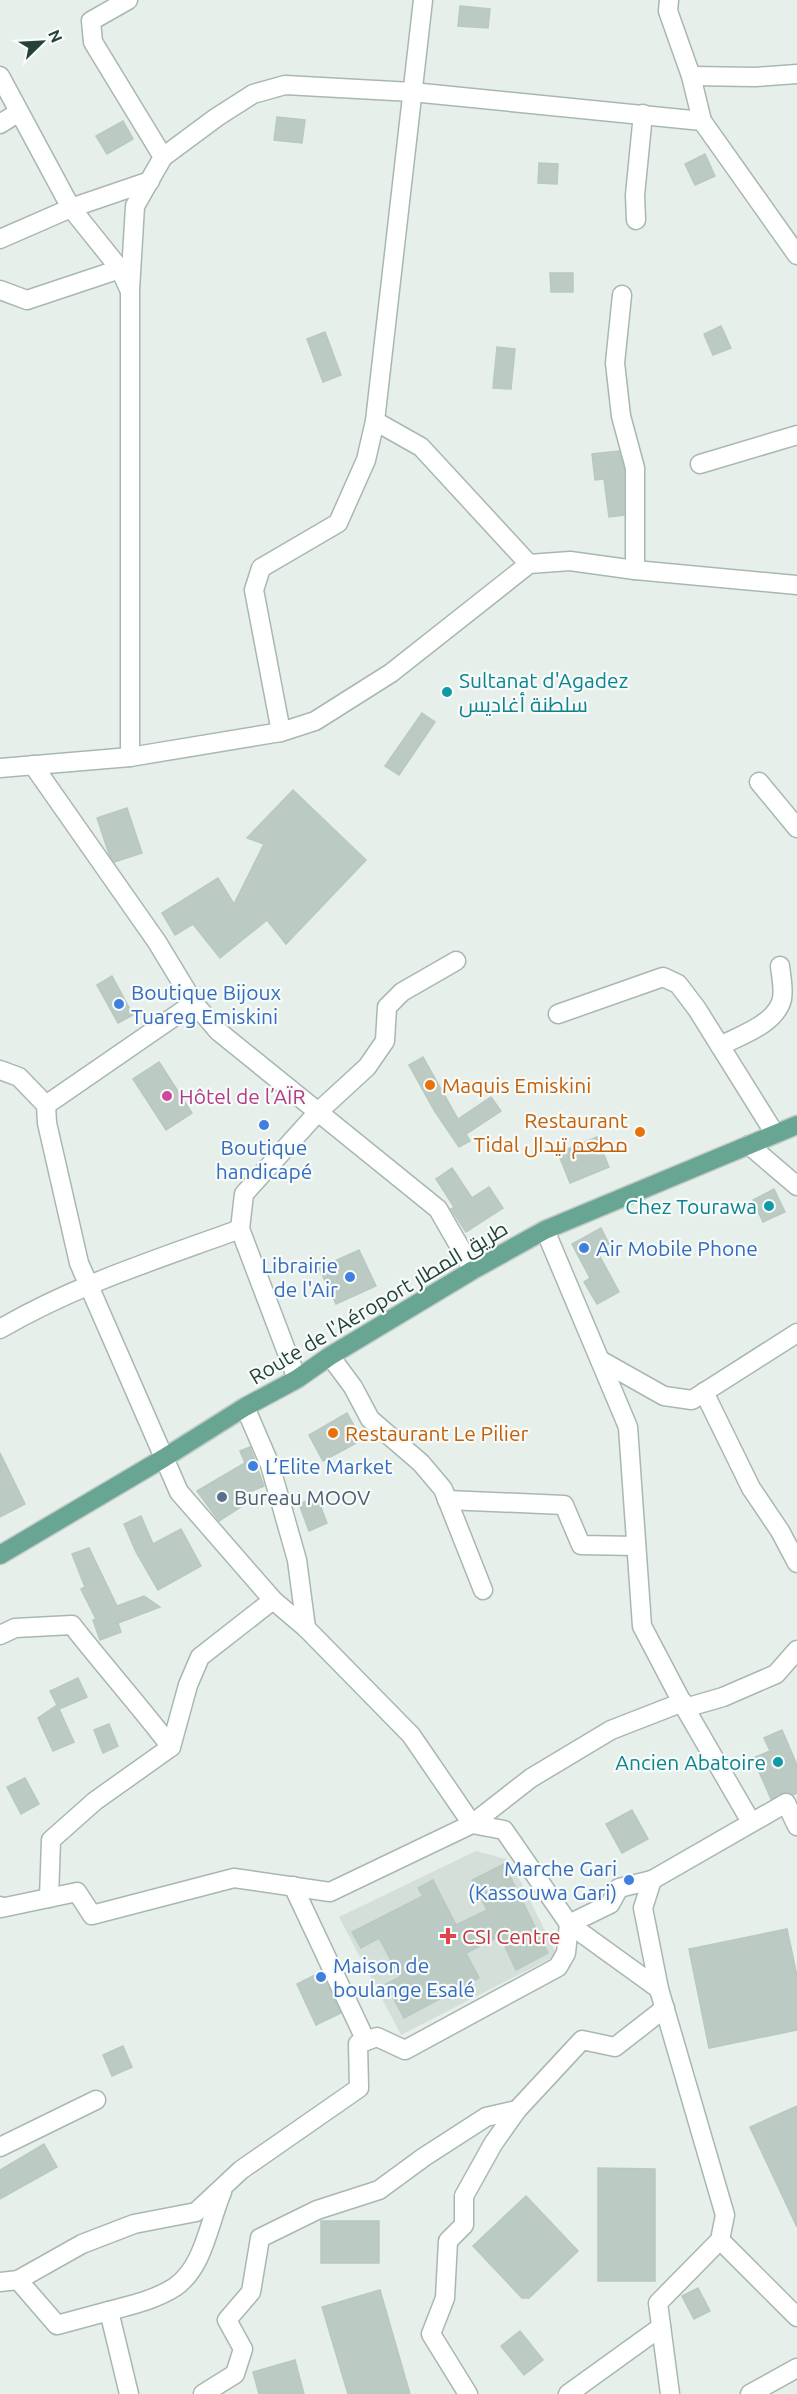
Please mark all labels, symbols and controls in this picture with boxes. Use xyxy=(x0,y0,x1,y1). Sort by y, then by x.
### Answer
north arrow xyxy=(12,12,72,72)
text: N xyxy=(45,27,66,45)
place label: Sultanat d'Agadez سلطنة أغاديس xyxy=(459,668,628,718)
marker: Sultanat d'Agadez سلطنة أغاديس xyxy=(440,685,454,699)
place label: Boutique Bijoux Tuareg Emiskini xyxy=(131,980,281,1028)
marker: Boutique Bijoux Tuareg Emiskini xyxy=(112,997,126,1011)
place label: Maquis Emiskini xyxy=(442,1073,591,1097)
marker: Maquis Emiskini xyxy=(423,1078,437,1092)
place label: Hôtel de l’AÏR xyxy=(179,1084,306,1108)
marker: Hôtel de l’AÏR xyxy=(160,1089,174,1103)
place label: Restaurant Tidal مطعم تيدال xyxy=(473,1108,628,1159)
marker: Boutique handicapé xyxy=(257,1118,271,1132)
marker: Restaurant Tidal مطعم تيدال xyxy=(633,1125,647,1139)
place label: Boutique handicapé xyxy=(216,1135,312,1183)
place label: Chez Tourawa xyxy=(625,1194,757,1218)
marker: Chez Tourawa xyxy=(762,1199,776,1213)
street label: Route de l'Aéroport طريق المطار xyxy=(245,1215,512,1390)
place label: Air Mobile Phone xyxy=(596,1236,758,1260)
marker: Air Mobile Phone xyxy=(577,1241,591,1255)
place label: Librairie de l'Air xyxy=(261,1253,338,1301)
marker: Librairie de l'Air xyxy=(343,1270,357,1284)
place label: Restaurant Le Pilier xyxy=(345,1421,528,1445)
marker: Restaurant Le Pilier xyxy=(326,1426,340,1440)
place label: L’Elite Market xyxy=(265,1454,393,1478)
marker: L’Elite Market xyxy=(246,1459,260,1473)
place label: Bureau MOOV xyxy=(234,1485,371,1509)
marker: Bureau MOOV xyxy=(215,1490,229,1504)
place label: Ancien Abatoire xyxy=(615,1750,766,1774)
marker: Ancien Abatoire xyxy=(771,1755,785,1769)
place label: Marche Gari (Kassouwa Gari) xyxy=(468,1856,617,1904)
marker: Marche Gari (Kassouwa Gari) xyxy=(622,1873,636,1887)
place label: CSI Centre xyxy=(462,1924,561,1948)
marker: CSI Centre xyxy=(439,1927,457,1945)
place label: Maison de boulange Esalé xyxy=(333,1953,475,2001)
marker: Maison de boulange Esalé xyxy=(314,1970,328,1984)

